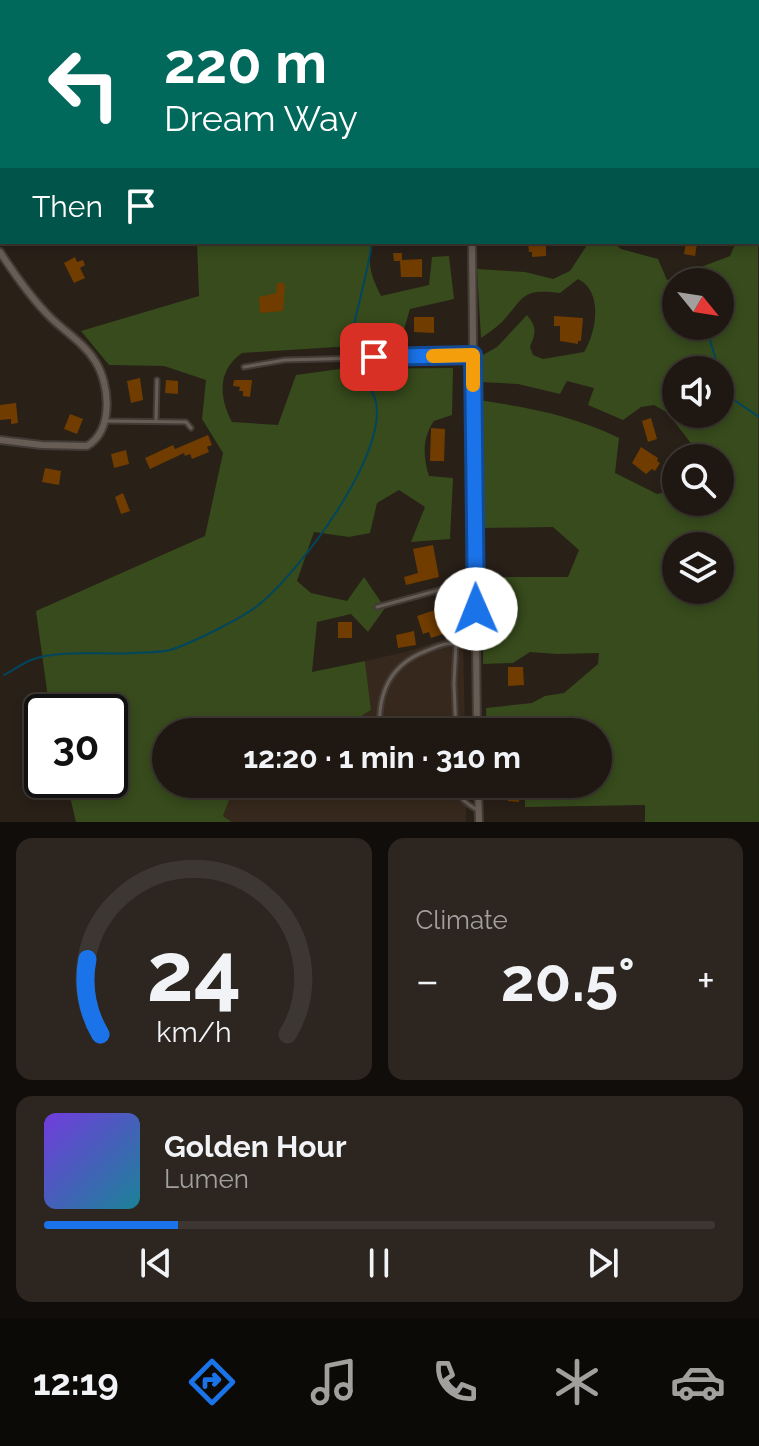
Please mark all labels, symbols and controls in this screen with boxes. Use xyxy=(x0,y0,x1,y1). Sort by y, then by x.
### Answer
text: 220 m xyxy=(164,30,327,96)
icon: left xyxy=(32,32,136,136)
text: Dream Way xyxy=(164,97,358,139)
icon: arrive xyxy=(119,184,163,228)
text: Then xyxy=(32,189,103,224)
north arrow xyxy=(662,268,734,340)
map controls xyxy=(662,268,734,604)
pin xyxy=(340,323,408,391)
icon: arrive xyxy=(352,335,396,379)
button: sound xyxy=(662,356,734,428)
button: search xyxy=(662,444,734,516)
button: layers xyxy=(662,532,734,604)
position arrow xyxy=(434,567,518,651)
speed limit sign: 30 xyxy=(24,694,128,798)
text: 12:20 · 1 min · 310 m xyxy=(243,740,521,775)
text: Climate xyxy=(416,905,508,935)
text: 24 xyxy=(147,923,241,1020)
text: 20.5° xyxy=(501,945,635,1015)
text: − xyxy=(416,955,439,1006)
text: + xyxy=(697,955,715,1006)
text: km/h xyxy=(156,1015,231,1049)
text: Golden Hour xyxy=(164,1129,347,1164)
text: Lumen xyxy=(164,1164,249,1194)
icon: previous xyxy=(134,1241,178,1285)
icon: pause xyxy=(357,1241,401,1285)
icon: next xyxy=(581,1241,625,1285)
icon: directions xyxy=(184,1354,240,1410)
icon: music xyxy=(306,1354,362,1410)
icon: phone xyxy=(427,1354,483,1410)
icon: climate xyxy=(549,1354,605,1410)
icon: car xyxy=(670,1354,726,1410)
text: 12:19 xyxy=(33,1361,119,1403)

